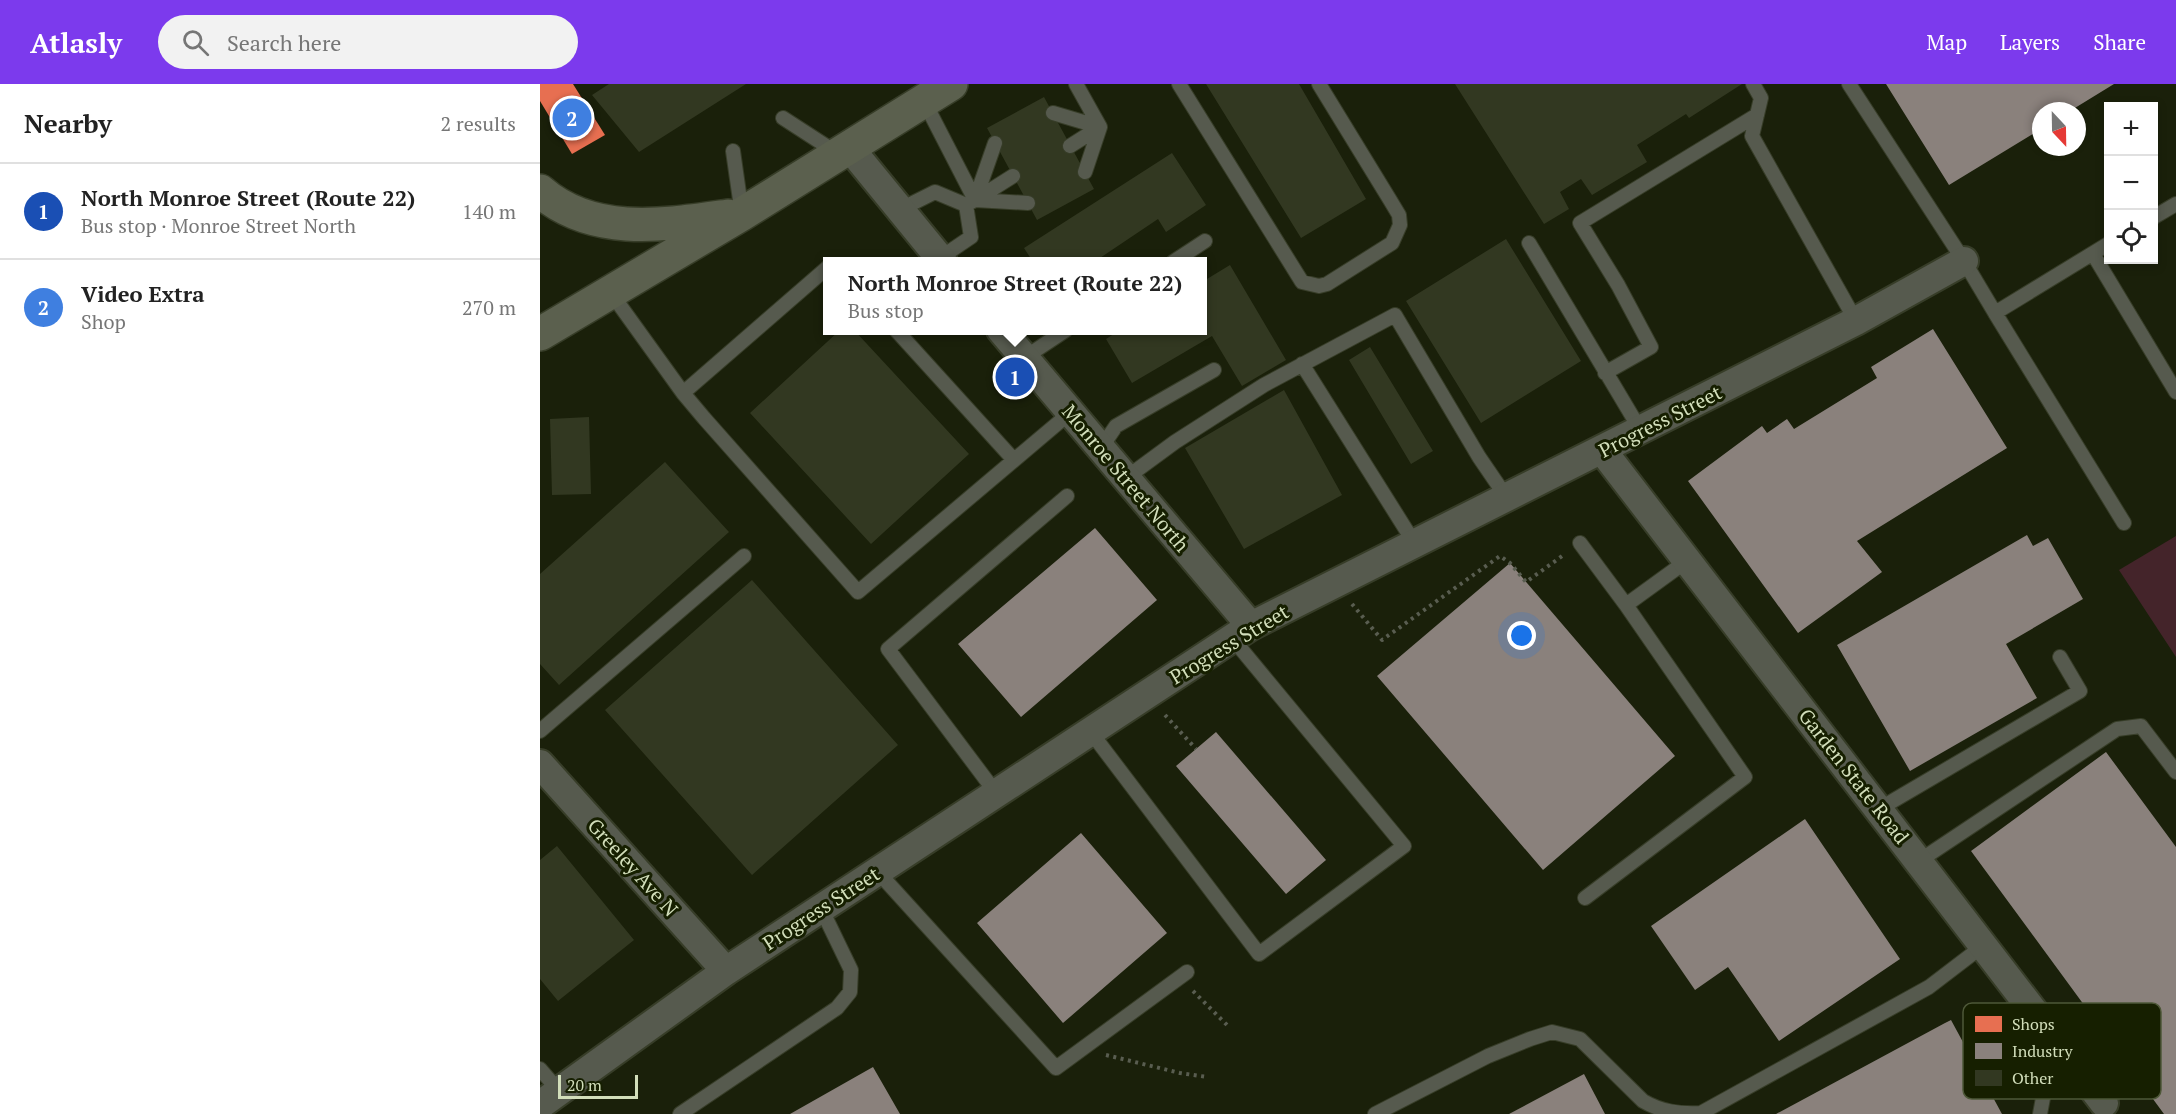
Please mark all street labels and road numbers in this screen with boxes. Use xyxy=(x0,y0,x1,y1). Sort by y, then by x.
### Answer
street label: Progress Street xyxy=(1594,378,1727,464)
street label: Monroe Street North xyxy=(1056,399,1196,558)
street label: Progress Street xyxy=(1164,598,1294,690)
street label: Garden State Road xyxy=(1793,703,1915,849)
street label: Greeley Ave N xyxy=(582,812,685,922)
street label: Progress Street xyxy=(757,860,885,956)

